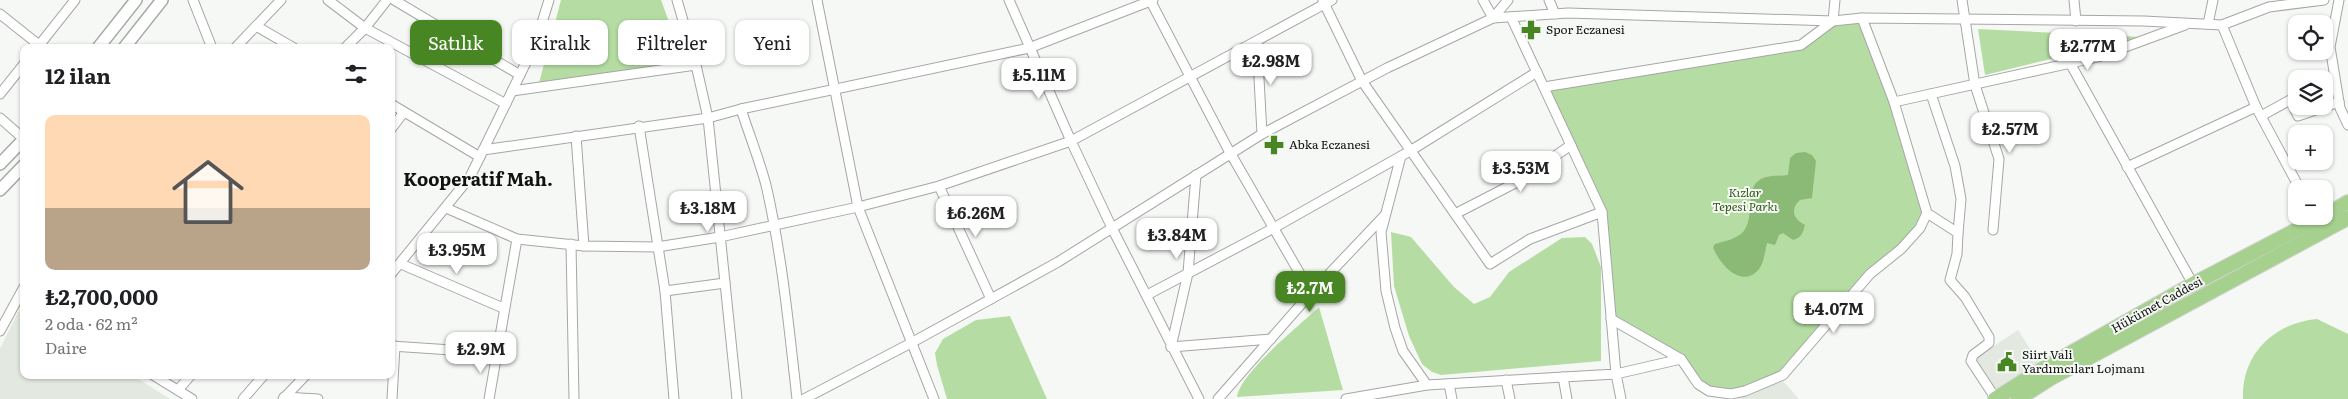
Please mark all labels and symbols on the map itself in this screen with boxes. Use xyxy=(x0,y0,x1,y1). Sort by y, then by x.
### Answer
pharmacy icon: Spor Eczanesi xyxy=(1520,19,1542,41)
place label: Spor Eczanesi xyxy=(1546,20,1625,38)
pin: ₺2.77M xyxy=(2047,28,2129,71)
pin: ₺2.98M xyxy=(1230,44,1312,86)
pin: ₺5.11M xyxy=(998,58,1080,100)
pin: ₺2.57M xyxy=(1969,112,2051,154)
pharmacy icon: Abka Eczanesi xyxy=(1263,134,1285,156)
place label: Abka Eczanesi xyxy=(1289,135,1370,153)
pin: ₺3.53M xyxy=(1480,150,1562,193)
district label: Kooperatif Mah. xyxy=(403,165,553,192)
park label: Kızlar Tepesi Parkı xyxy=(1713,183,1778,215)
pin: ₺3.18M xyxy=(667,190,749,233)
pin: ₺6.26M xyxy=(935,196,1017,238)
pin: ₺3.84M xyxy=(1136,218,1218,260)
pin: ₺3.95M xyxy=(416,232,498,275)
pin: ₺2.7M xyxy=(1275,270,1345,313)
street label: Hükümet Caddesi xyxy=(2108,272,2205,337)
pin: ₺4.07M xyxy=(1793,292,1875,334)
pin: ₺2.9M xyxy=(446,332,516,374)
place label: Siirt Vali Yardımcıları Lojmanı xyxy=(2022,345,2145,377)
public building icon: Siirt Vali Yardımcıları Lojmanı xyxy=(1996,351,2018,373)

